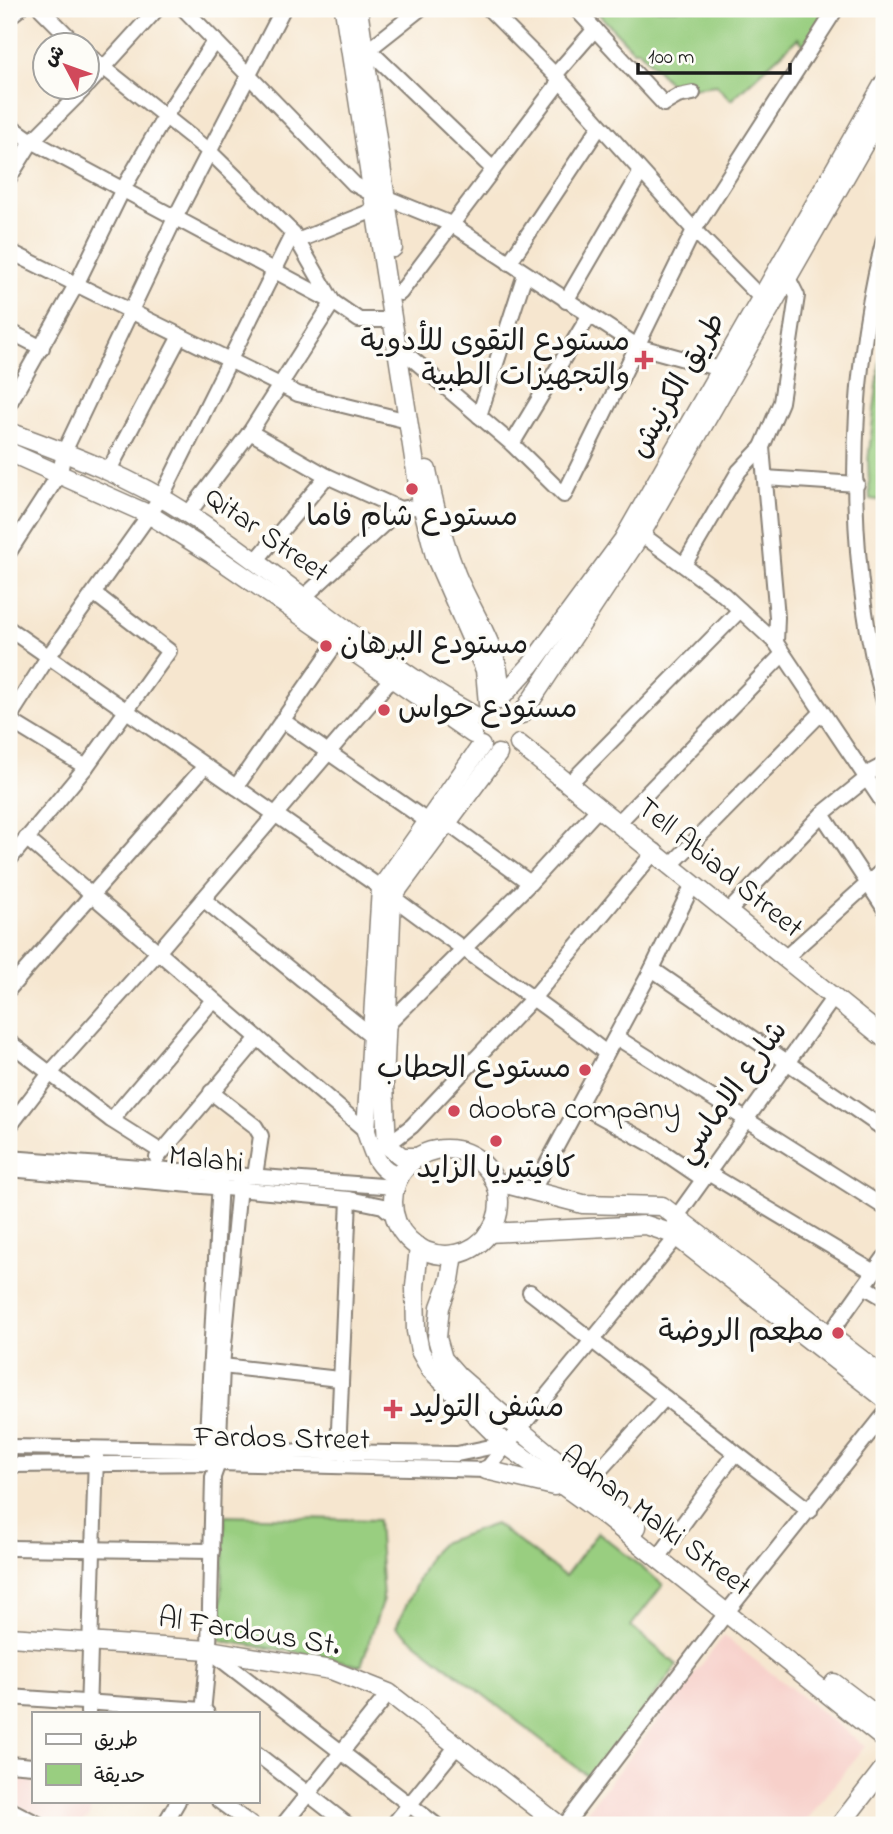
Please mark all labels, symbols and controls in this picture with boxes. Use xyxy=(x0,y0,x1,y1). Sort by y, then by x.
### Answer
north arrow xyxy=(32,32,102,102)
scale bar xyxy=(638,32,790,76)
text: ش xyxy=(38,40,72,73)
text: 100 m xyxy=(648,43,694,73)
street label: طريق الكرنيش xyxy=(619,305,739,467)
place label: مستودع التقوى للأدوية والتجهيزات الطبية xyxy=(361,320,630,399)
marker: مستودع التقوى للأدوية والتجهيزات الطبية xyxy=(636,352,652,368)
street label: Qitar Street xyxy=(195,477,337,595)
marker: مستودع شام فاما xyxy=(404,481,420,497)
place label: مستودع شام فاما xyxy=(306,496,518,540)
place label: مستودع البرهان xyxy=(340,624,528,668)
marker: مستودع البرهان xyxy=(318,638,334,654)
place label: مستودع حواس xyxy=(398,688,578,732)
marker: مستودع حواس xyxy=(376,702,392,718)
street label: Tell Abiad Street xyxy=(626,788,812,950)
street label: شارع الاماسي xyxy=(666,1012,801,1174)
place label: مستودع الحطاب xyxy=(377,1048,571,1092)
marker: مستودع الحطاب xyxy=(577,1062,593,1078)
place label: doobra company xyxy=(468,1089,680,1133)
marker: doobra company xyxy=(446,1103,462,1119)
marker: كافيتيريا الزايد xyxy=(488,1133,504,1149)
street label: Malahi xyxy=(166,1135,246,1187)
place label: كافيتيريا الزايد xyxy=(416,1148,576,1192)
place label: مطعم الروضة xyxy=(658,1311,824,1355)
marker: مطعم الروضة xyxy=(830,1325,846,1341)
place label: مشفى التوليد xyxy=(409,1387,564,1431)
marker: مشفى التوليد xyxy=(383,1399,403,1419)
street label: Fardos Street xyxy=(193,1416,370,1464)
street label: Adnan Malki Street xyxy=(550,1435,760,1609)
street label: Al Fardous St. xyxy=(155,1597,343,1669)
legend xyxy=(32,1712,259,1802)
text: طريق xyxy=(94,1726,138,1756)
text: حديقة xyxy=(94,1762,145,1792)

